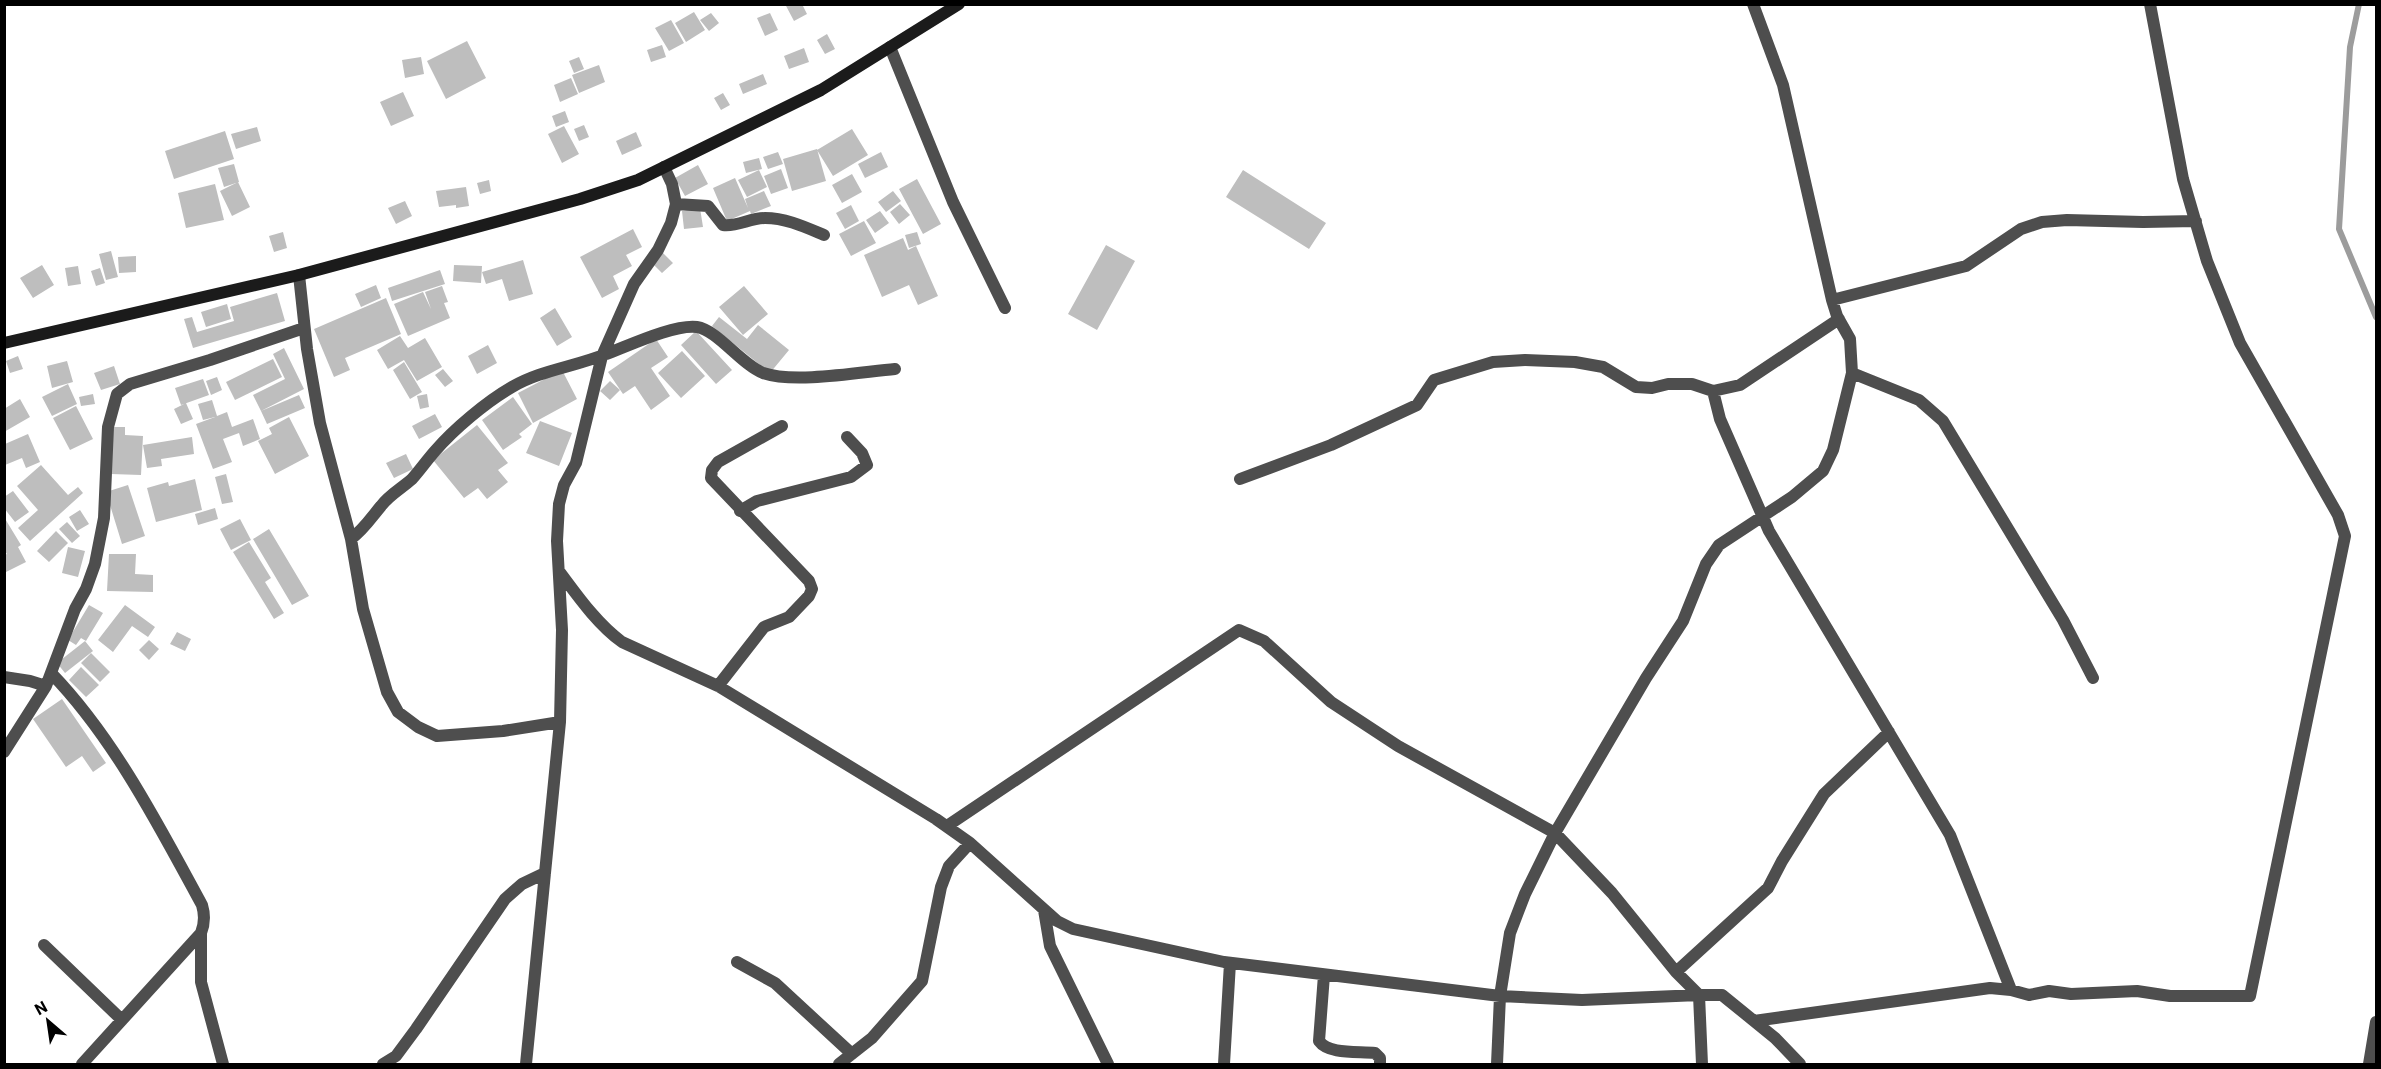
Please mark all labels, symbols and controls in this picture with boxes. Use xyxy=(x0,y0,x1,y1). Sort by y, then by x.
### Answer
north arrow xyxy=(18,991,78,1051)
text: N xyxy=(31,997,51,1019)

